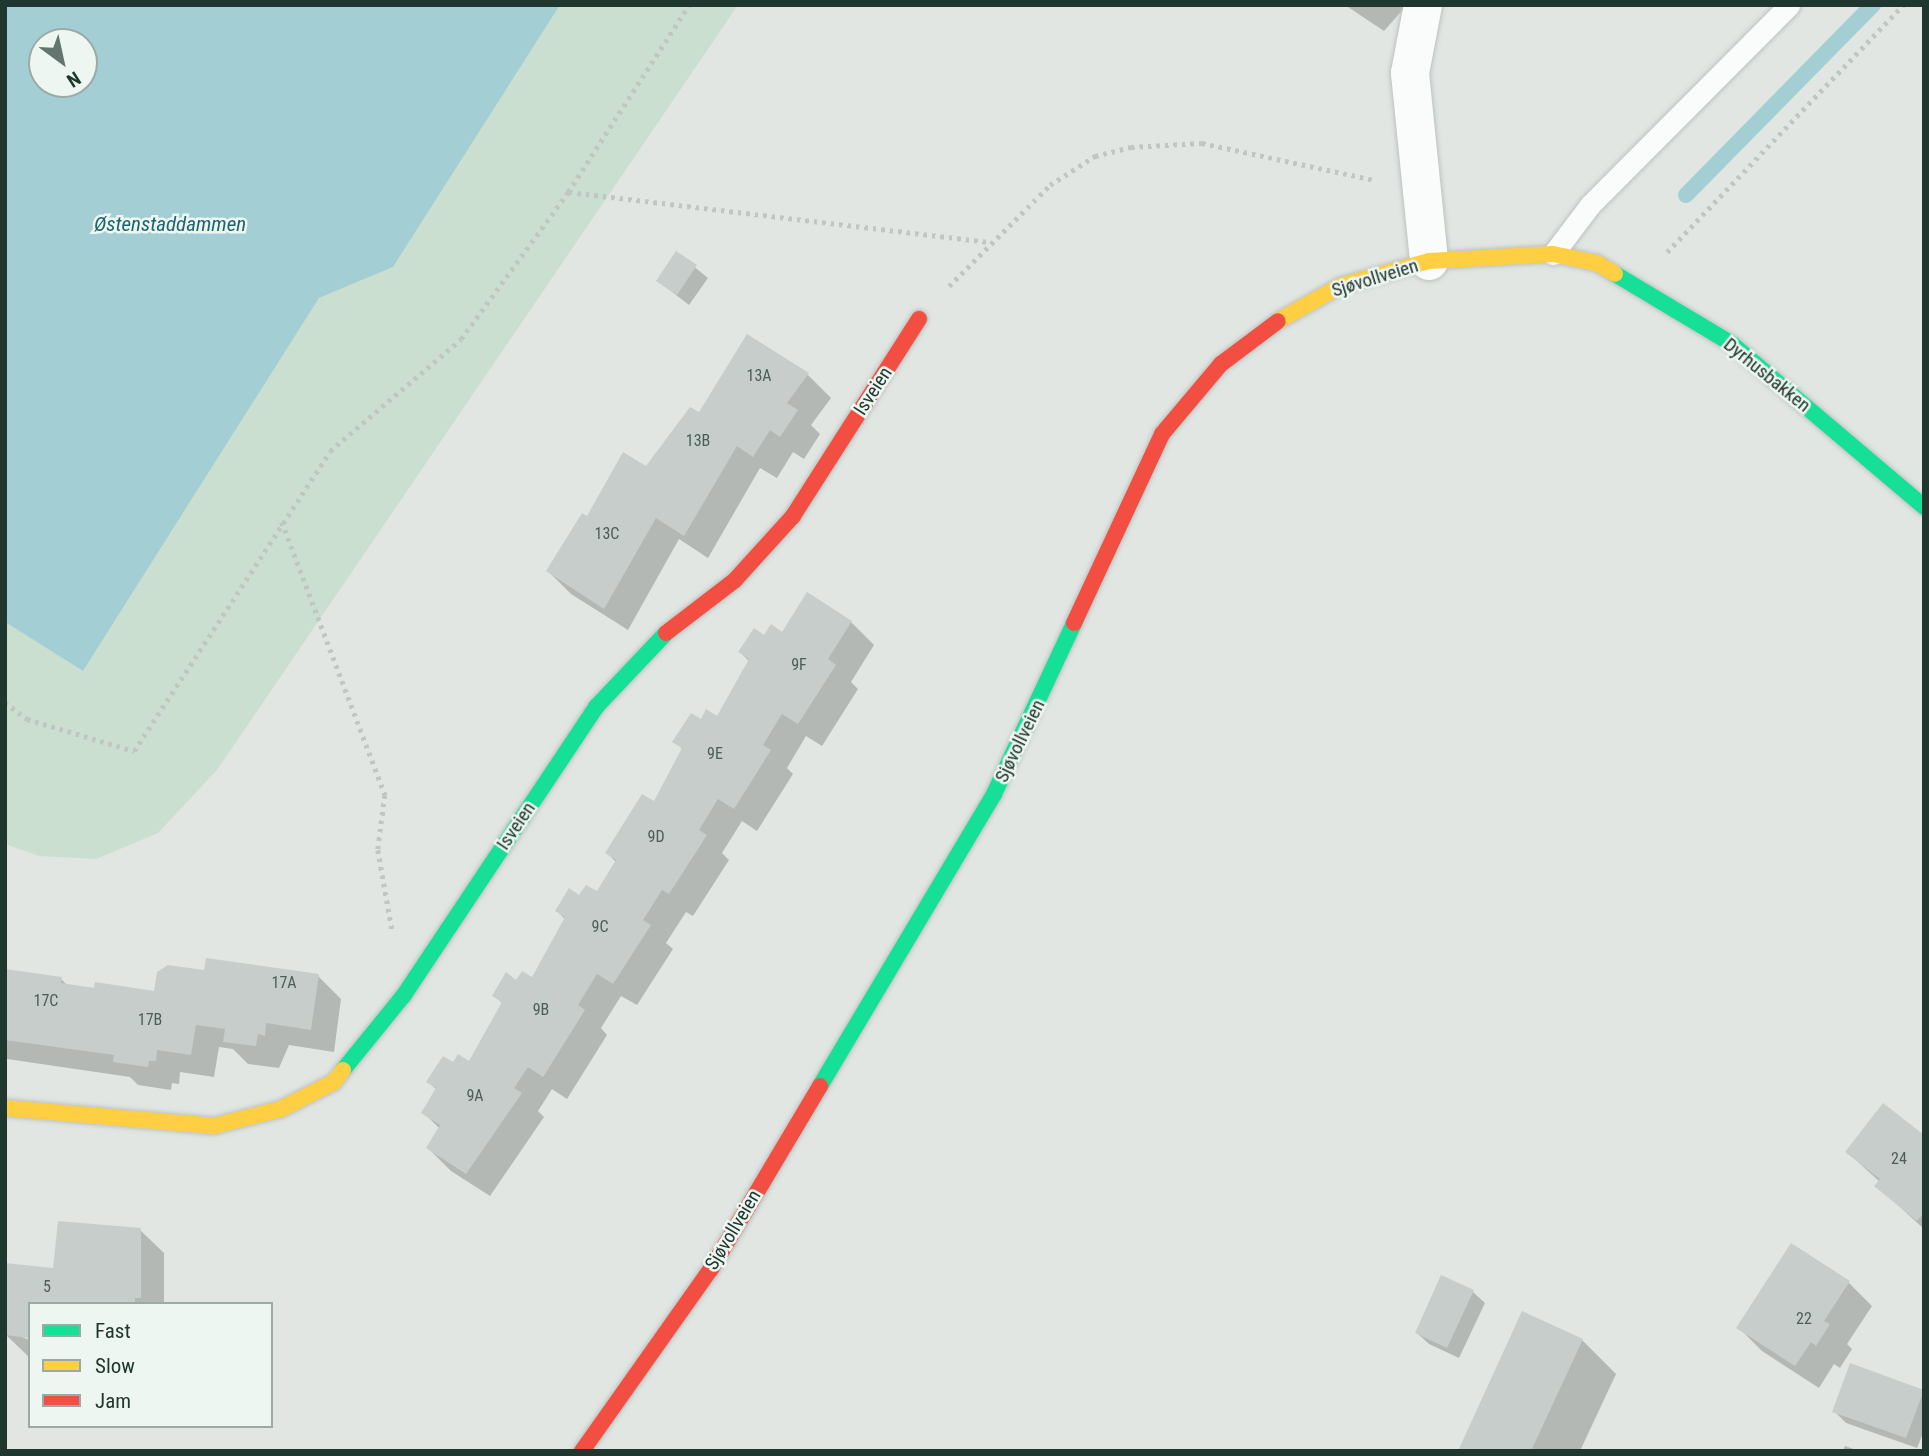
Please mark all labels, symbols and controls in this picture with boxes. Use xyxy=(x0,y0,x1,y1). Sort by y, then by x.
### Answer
north arrow xyxy=(28,28,98,98)
text: N xyxy=(62,67,85,92)
water label: Østenstaddammen xyxy=(94,211,246,237)
street label: Sjøvollveien xyxy=(1329,254,1421,302)
street label: Dyrhusbakken xyxy=(1719,333,1815,417)
street label: Isveien xyxy=(849,363,897,419)
house number: 13A xyxy=(746,366,772,386)
house number: 13B xyxy=(686,431,710,451)
house number: 13C xyxy=(595,524,619,544)
house number: 9F xyxy=(791,655,807,675)
street label: Sjøvollveien xyxy=(990,696,1050,786)
house number: 9E xyxy=(707,744,723,764)
street label: Isveien xyxy=(492,798,540,854)
house number: 9D xyxy=(647,827,665,847)
house number: 9C xyxy=(592,917,608,937)
house number: 17A xyxy=(271,973,297,993)
house number: 17C xyxy=(34,991,58,1011)
house number: 9B xyxy=(533,1000,549,1020)
house number: 17B xyxy=(138,1010,162,1030)
house number: 9A xyxy=(466,1086,484,1106)
house number: 24 xyxy=(1891,1149,1907,1169)
street label: Sjøvollveien xyxy=(700,1186,766,1274)
house number: 5 xyxy=(43,1277,51,1297)
legend xyxy=(28,1302,273,1428)
house number: 22 xyxy=(1796,1309,1812,1329)
text: Fast xyxy=(95,1319,131,1343)
text: Slow xyxy=(95,1354,135,1378)
text: Jam xyxy=(95,1389,131,1413)

